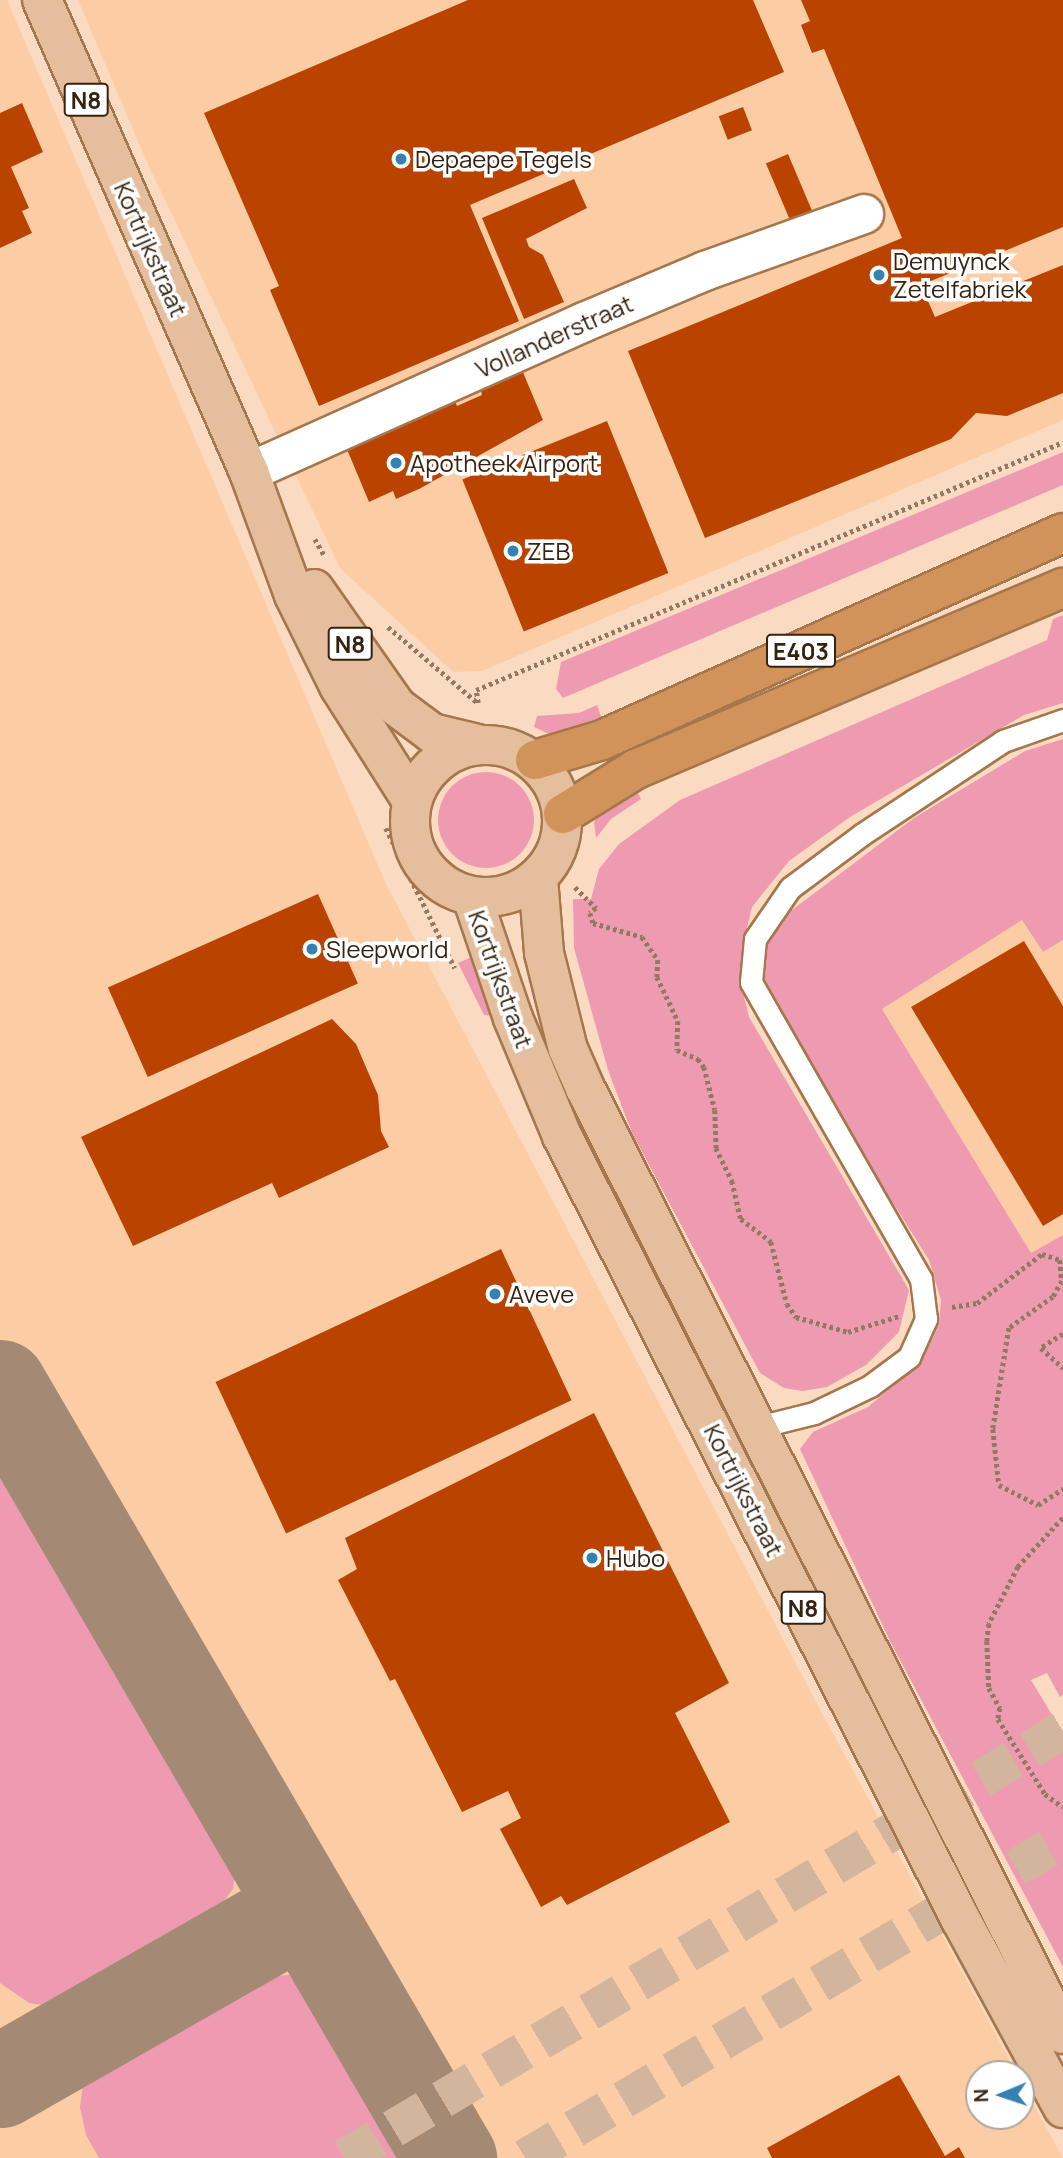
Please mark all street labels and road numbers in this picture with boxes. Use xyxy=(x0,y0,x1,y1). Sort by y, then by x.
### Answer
road number: N8 xyxy=(63,80,109,120)
street label: Kortrijkstraat xyxy=(108,177,194,321)
street label: Vollanderstraat xyxy=(471,288,637,384)
road number: N8 xyxy=(327,624,373,664)
road number: E403 xyxy=(766,632,836,670)
street label: Kortrijkstraat xyxy=(463,906,539,1052)
street label: Kortrijkstraat xyxy=(698,1419,790,1561)
road number: N8 xyxy=(780,1588,826,1628)

